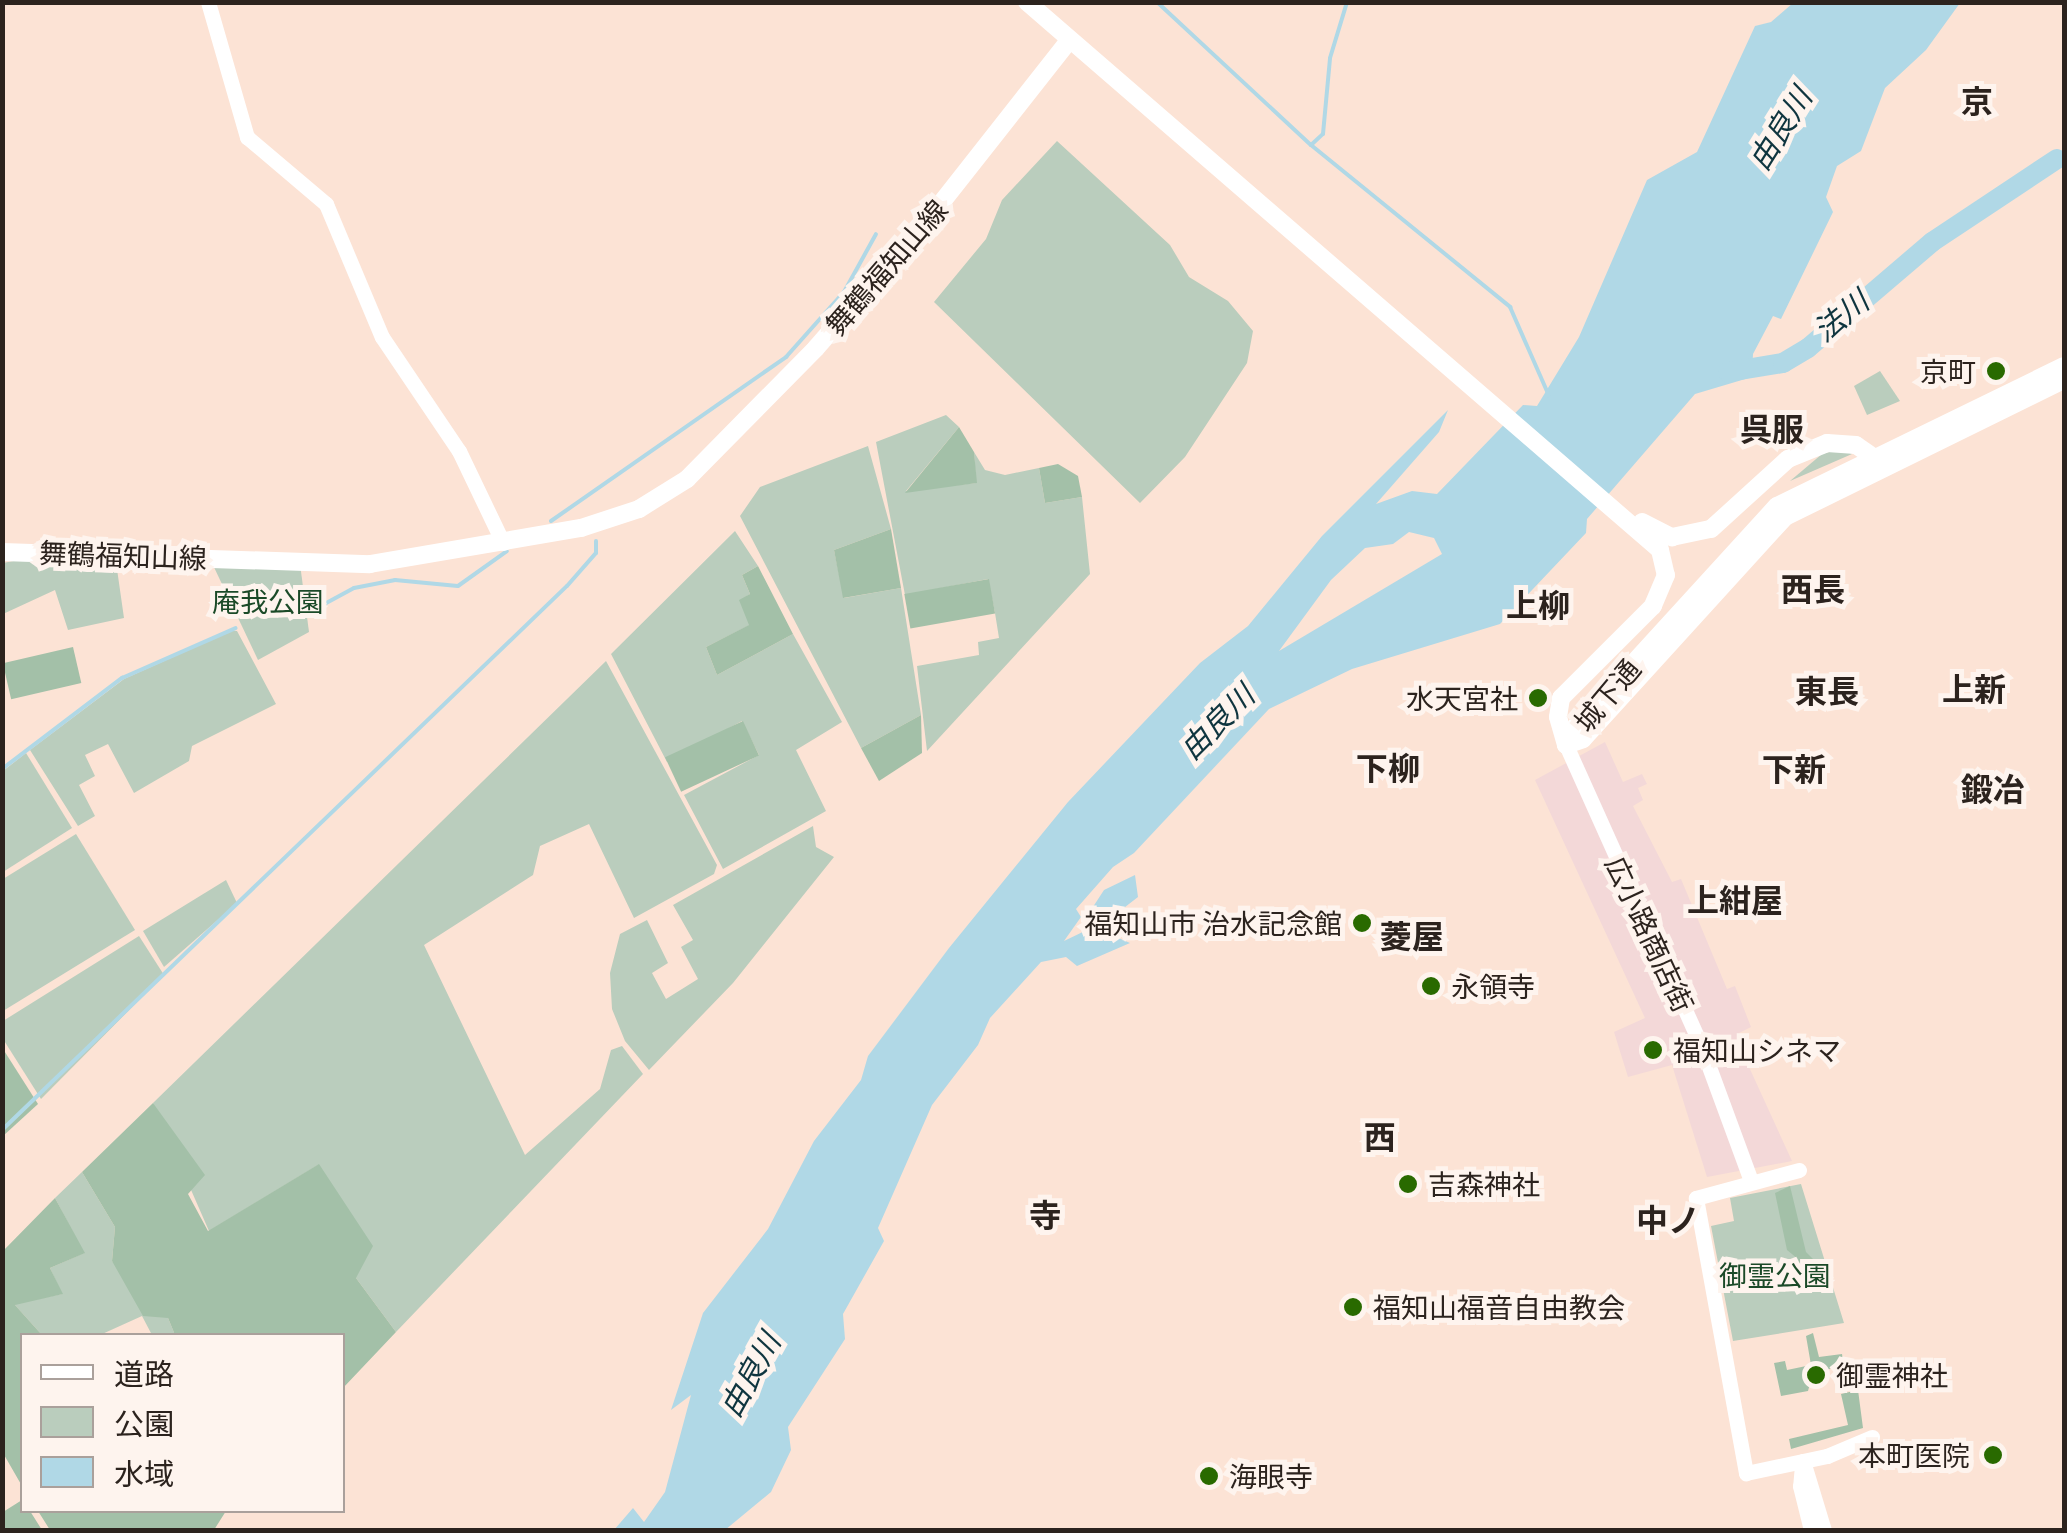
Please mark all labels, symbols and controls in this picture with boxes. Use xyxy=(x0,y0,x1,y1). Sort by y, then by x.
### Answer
water label: 由良川 xyxy=(1741,81,1819,177)
district label: 京 xyxy=(1961,82,1993,120)
street label: 舞鶴福知山線 xyxy=(818,193,954,341)
water label: 法川 xyxy=(1806,283,1876,349)
place label: 京町 xyxy=(1920,354,1976,388)
marker: 京町 xyxy=(1985,360,2007,382)
district label: 呉服 xyxy=(1740,410,1804,448)
street label: 舞鶴福知山線 xyxy=(38,535,208,575)
district label: 西長 xyxy=(1781,570,1845,608)
park label: 庵我公園 xyxy=(212,584,324,618)
district label: 上柳 xyxy=(1506,586,1570,624)
street label: 城下通 xyxy=(1567,652,1647,738)
district label: 上新 xyxy=(1942,670,2006,708)
district label: 東長 xyxy=(1795,672,1859,710)
water label: 由良川 xyxy=(1172,677,1262,767)
place label: 水天宮社 xyxy=(1406,681,1518,715)
marker: 水天宮社 xyxy=(1527,687,1549,709)
district label: 下柳 xyxy=(1356,749,1420,787)
district label: 下新 xyxy=(1762,750,1826,788)
district label: 鍛冶 xyxy=(1961,770,2025,808)
street label: 広小路商店街 xyxy=(1599,851,1701,1017)
district label: 上紺屋 xyxy=(1687,881,1783,919)
place label: 福知山市 治水記念館 xyxy=(1084,906,1342,940)
marker: 福知山市 治水記念館 xyxy=(1351,912,1373,934)
district label: 菱屋 xyxy=(1380,917,1444,955)
place label: 永領寺 xyxy=(1451,969,1535,1003)
marker: 永領寺 xyxy=(1420,975,1442,997)
place label: 福知山シネマ xyxy=(1673,1033,1841,1067)
marker: 福知山シネマ xyxy=(1642,1039,1664,1061)
district label: 西 xyxy=(1364,1118,1396,1156)
place label: 吉森神社 xyxy=(1428,1167,1540,1201)
marker: 吉森神社 xyxy=(1397,1173,1419,1195)
district label: 寺 xyxy=(1029,1196,1061,1234)
district label: 中ノ xyxy=(1636,1201,1700,1239)
park label: 御霊公園 xyxy=(1719,1258,1831,1292)
place label: 福知山福音自由教会 xyxy=(1373,1290,1625,1324)
marker: 福知山福音自由教会 xyxy=(1342,1296,1364,1318)
water label: 由良川 xyxy=(712,1327,788,1423)
legend xyxy=(20,1333,345,1513)
text: 道路 xyxy=(114,1353,174,1394)
place label: 御霊神社 xyxy=(1836,1358,1948,1392)
marker: 御霊神社 xyxy=(1805,1364,1827,1386)
text: 公園 xyxy=(114,1403,174,1444)
place label: 本町医院 xyxy=(1858,1438,1970,1472)
marker: 本町医院 xyxy=(1980,1442,2006,1468)
text: 水域 xyxy=(114,1453,174,1494)
place label: 海眼寺 xyxy=(1229,1459,1313,1493)
marker: 海眼寺 xyxy=(1198,1465,1220,1487)

